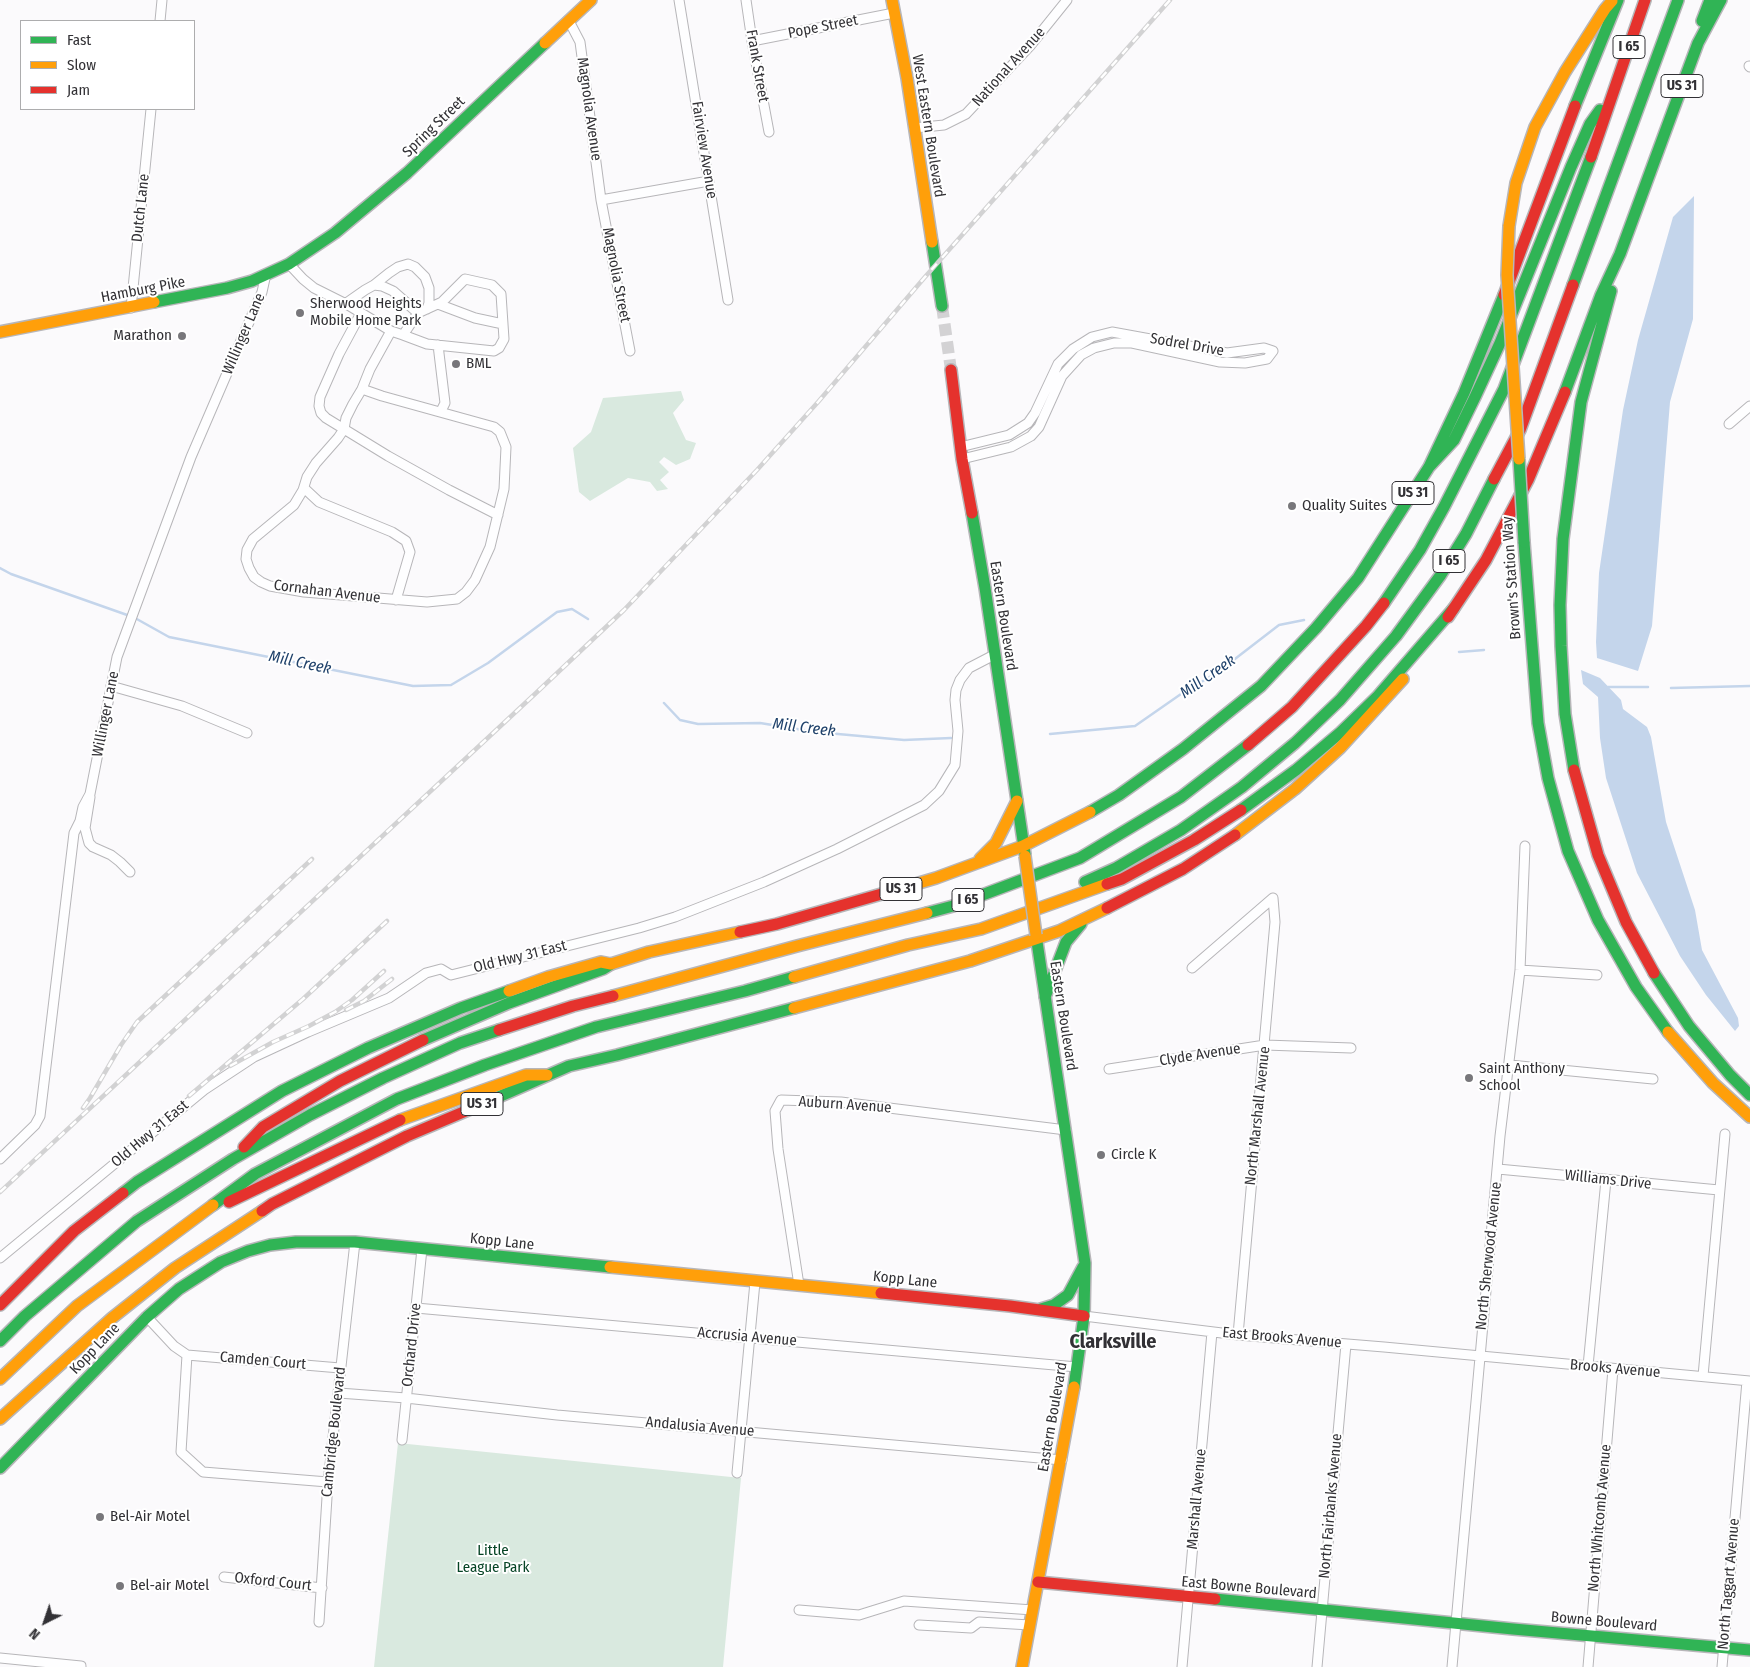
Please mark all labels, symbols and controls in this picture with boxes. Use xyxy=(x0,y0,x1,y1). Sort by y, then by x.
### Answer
street label: Pope Street xyxy=(786,11,860,43)
legend xyxy=(20,20,195,110)
street label: National Avenue xyxy=(969,24,1049,110)
street label: Frank Street xyxy=(742,28,772,104)
text: Fast xyxy=(67,31,91,49)
road number: I 65 xyxy=(1613,36,1645,58)
street label: West Eastern Boulevard xyxy=(908,53,948,199)
text: Slow xyxy=(67,56,96,74)
street label: Magnolia Avenue xyxy=(573,56,605,162)
road number: US 31 xyxy=(1661,74,1703,98)
text: Jam xyxy=(67,81,90,99)
street label: Spring Street xyxy=(399,93,469,161)
street label: Fairview Avenue xyxy=(687,100,721,200)
street label: Dutch Lane xyxy=(128,173,154,243)
street label: Magnolia Street xyxy=(598,226,634,324)
street label: Hamburg Pike xyxy=(99,273,187,307)
street label: Willinger Lane xyxy=(219,291,269,377)
place label: Sherwood Heights Mobile Home Park xyxy=(310,295,422,330)
marker: Sherwood Heights Mobile Home Park xyxy=(294,307,306,319)
place label: Marathon xyxy=(113,327,172,345)
marker: Marathon xyxy=(176,330,188,342)
street label: Sodrel Drive xyxy=(1149,330,1225,360)
place label: BML xyxy=(466,355,492,373)
marker: BML xyxy=(450,358,462,370)
road number: US 31 xyxy=(1392,482,1434,504)
place label: Quality Suites xyxy=(1302,497,1387,515)
marker: Quality Suites xyxy=(1286,500,1298,512)
street label: Brown's Station Way xyxy=(1499,516,1525,640)
road number: I 65 xyxy=(1433,550,1465,572)
street label: Eastern Boulevard xyxy=(985,560,1021,672)
street label: Cornahan Avenue xyxy=(273,577,381,607)
water label: Mill Creek xyxy=(267,647,333,679)
water label: Mill Creek xyxy=(1177,651,1239,703)
street label: Willinger Lane xyxy=(89,670,123,758)
water label: Mill Creek xyxy=(771,715,837,741)
road number: US 31 xyxy=(880,878,922,901)
road number: I 65 xyxy=(952,888,984,912)
street label: Old Hwy 31 East xyxy=(472,937,568,977)
street label: Eastern Boulevard xyxy=(1045,960,1081,1072)
street label: Clyde Avenue xyxy=(1158,1040,1242,1070)
street label: North Marshall Avenue xyxy=(1242,1046,1274,1186)
place label: Saint Anthony School xyxy=(1479,1060,1565,1095)
marker: Saint Anthony School xyxy=(1463,1072,1475,1084)
road number: US 31 xyxy=(461,1092,503,1116)
street label: Auburn Avenue xyxy=(798,1093,892,1117)
street label: Old Hwy 31 East xyxy=(108,1097,192,1171)
place label: Circle K xyxy=(1111,1146,1156,1164)
marker: Circle K xyxy=(1095,1149,1107,1161)
street label: Williams Drive xyxy=(1564,1166,1652,1194)
street label: North Sherwood Avenue xyxy=(1472,1181,1506,1331)
street label: Kopp Lane xyxy=(469,1230,535,1254)
street label: Kopp Lane xyxy=(872,1268,938,1292)
street label: Orchard Drive xyxy=(399,1302,425,1388)
street label: Kopp Lane xyxy=(66,1320,124,1378)
street label: Accrusia Avenue xyxy=(697,1324,797,1350)
street label: East Brooks Avenue xyxy=(1222,1324,1342,1352)
district label: Clarksville xyxy=(1070,1330,1156,1354)
street label: Camden Court xyxy=(219,1348,307,1374)
street label: Brooks Avenue xyxy=(1569,1356,1661,1382)
street label: Eastern Boulevard xyxy=(1034,1361,1072,1473)
street label: Cambridge Boulevard xyxy=(318,1366,350,1498)
street label: Andalusia Avenue xyxy=(645,1413,755,1441)
street label: North Fairbanks Avenue xyxy=(1316,1433,1346,1579)
street label: North Whitcomb Avenue xyxy=(1585,1443,1615,1593)
street label: Marshall Avenue xyxy=(1184,1448,1210,1550)
place label: Bel-Air Motel xyxy=(110,1508,190,1526)
marker: Bel-Air Motel xyxy=(94,1511,106,1523)
street label: North Taggart Avenue xyxy=(1714,1518,1744,1650)
park label: Little League Park xyxy=(456,1542,530,1577)
street label: Oxford Court xyxy=(233,1569,313,1595)
street label: East Bowne Boulevard xyxy=(1181,1573,1317,1603)
place label: Bel-air Motel xyxy=(130,1577,209,1595)
marker: Bel-air Motel xyxy=(114,1580,126,1592)
north arrow xyxy=(20,1597,70,1647)
street label: Bowne Boulevard xyxy=(1550,1608,1658,1636)
text: N xyxy=(26,1625,44,1643)

